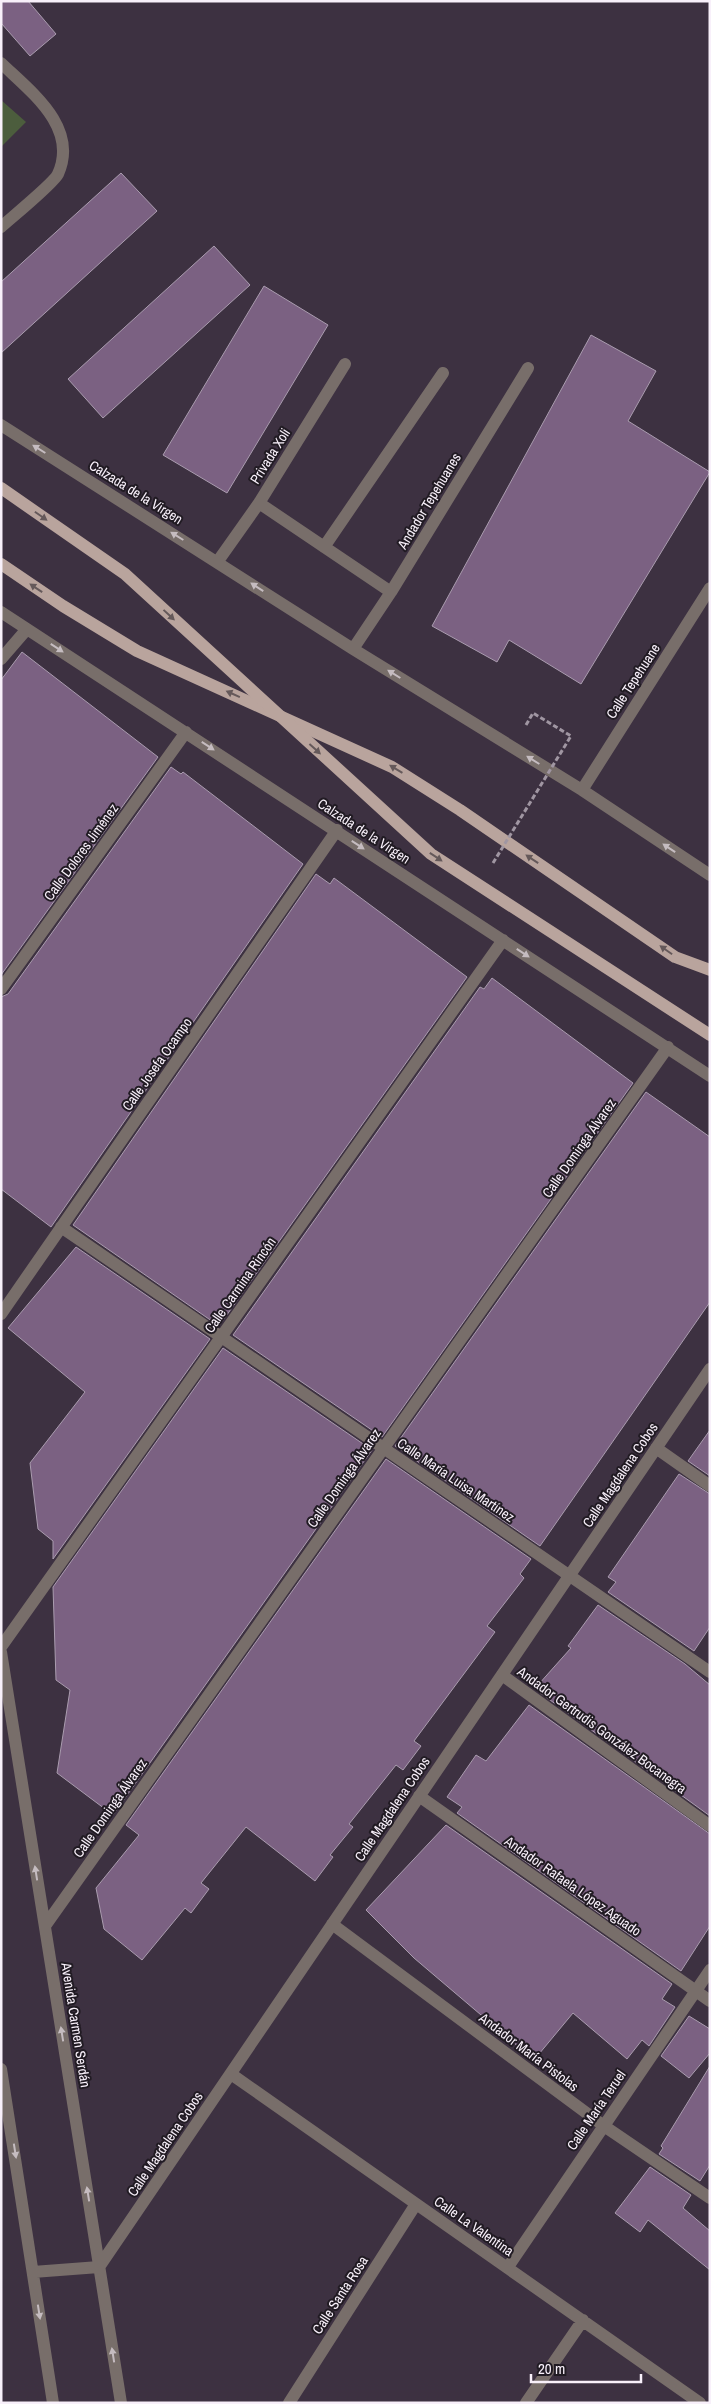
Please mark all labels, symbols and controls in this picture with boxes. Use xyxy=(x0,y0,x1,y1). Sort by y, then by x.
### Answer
street label: Privada Xoli xyxy=(246,425,294,487)
one-way arrow xyxy=(33,444,46,454)
street label: Andador Tepehuanes xyxy=(393,449,465,553)
street label: Calzada de la Virgen xyxy=(86,456,186,528)
one-way arrow xyxy=(34,511,48,521)
one-way arrow xyxy=(170,531,183,540)
one-way arrow xyxy=(251,582,264,592)
one-way arrow xyxy=(29,583,43,593)
one-way arrow xyxy=(163,609,175,621)
street label: Calle Tepehuane xyxy=(602,640,664,722)
one-way arrow xyxy=(50,643,63,653)
one-way arrow xyxy=(388,669,401,679)
one-way arrow xyxy=(226,689,240,697)
one-way arrow xyxy=(201,742,214,751)
one-way arrow xyxy=(308,743,320,755)
one-way arrow xyxy=(526,755,539,764)
one-way arrow xyxy=(389,765,402,774)
street label: Calzada de la Virgen xyxy=(314,794,414,868)
street label: Calle Dolores Jiménez xyxy=(40,800,122,904)
one-way arrow xyxy=(352,840,365,850)
one-way arrow xyxy=(662,843,676,852)
one-way arrow xyxy=(430,852,443,862)
one-way arrow xyxy=(525,854,538,863)
one-way arrow xyxy=(659,945,672,955)
one-way arrow xyxy=(517,949,530,958)
street label: Calle Josefa Ocampo xyxy=(118,1014,196,1114)
street label: Calle Dominga Álvarez xyxy=(538,1095,620,1201)
street label: Calle Carmina Rincón xyxy=(200,1234,280,1336)
street label: Calle Magdalena Cobos xyxy=(578,1419,662,1531)
street label: Calle Dominga Álvarez xyxy=(303,1425,385,1531)
street label: Calle María Luisa Martínez xyxy=(394,1434,518,1526)
street label: Andador Gertrudis González Bocanegra xyxy=(513,1662,691,1798)
street label: Calle Magdalena Cobos xyxy=(350,1753,434,1865)
street label: Calle Dominga Álvarez xyxy=(69,1755,151,1861)
street label: Andador Rafaela López Aguado xyxy=(500,1831,645,1940)
one-way arrow xyxy=(32,1865,40,1881)
street label: Avenida Carmen Serdán xyxy=(57,1960,95,2089)
street label: Andador María Pistolas xyxy=(475,2008,583,2095)
one-way arrow xyxy=(58,2025,66,2041)
street label: Calle María Teruel xyxy=(563,2066,629,2154)
street label: Calle Magdalena Cobos xyxy=(123,2088,207,2200)
one-way arrow xyxy=(11,2144,19,2160)
one-way arrow xyxy=(83,2186,91,2202)
street label: Calle La Valentina xyxy=(431,2192,518,2260)
street label: Calle Santa Rosa xyxy=(308,2252,372,2337)
one-way arrow xyxy=(36,2304,44,2320)
one-way arrow xyxy=(109,2346,117,2362)
scale bar xyxy=(531,2352,641,2384)
text: 20 m xyxy=(538,2358,565,2379)

